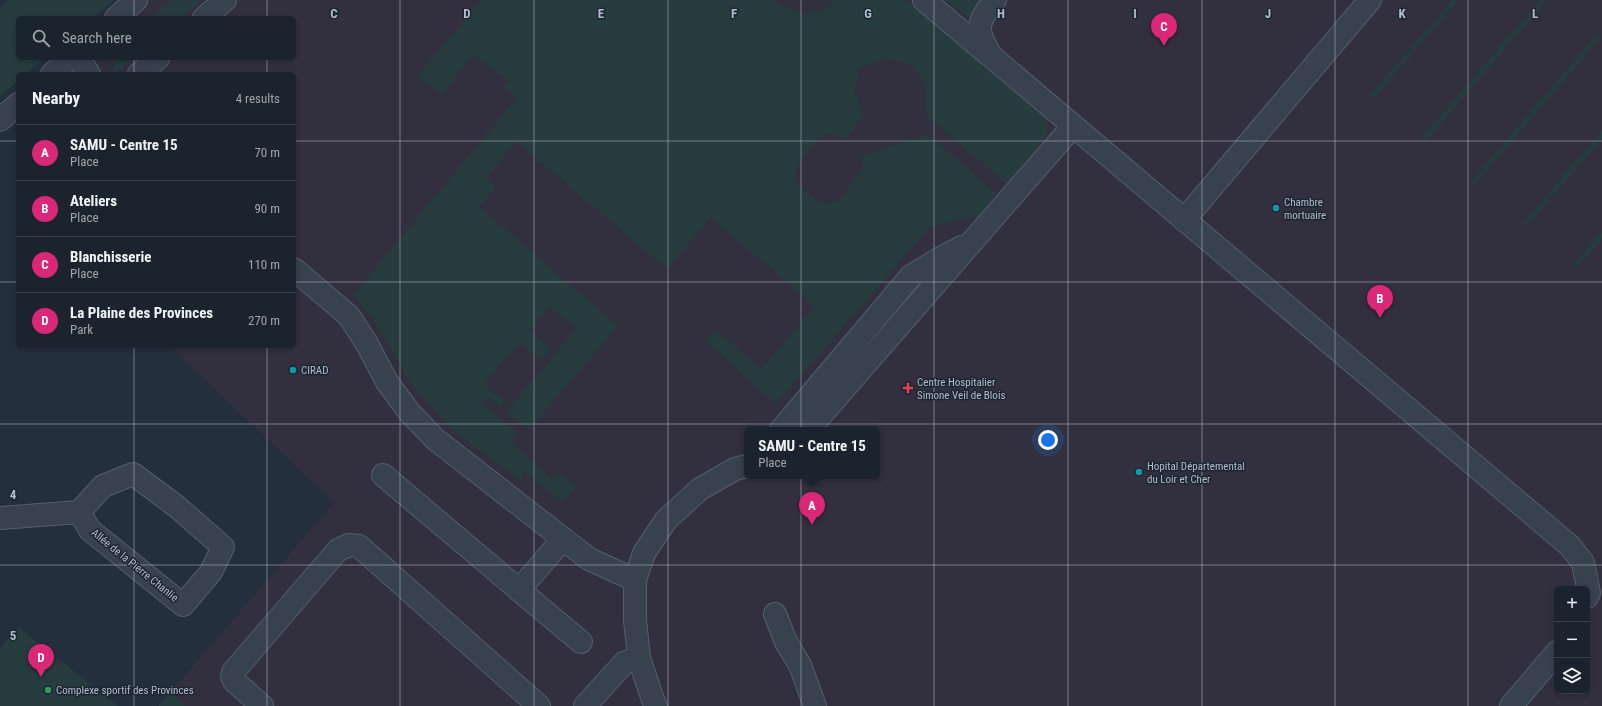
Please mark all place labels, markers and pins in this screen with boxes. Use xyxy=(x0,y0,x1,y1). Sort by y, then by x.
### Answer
pin: C xyxy=(1151,13,1177,46)
place label: Chambre mortuaire xyxy=(1284,196,1326,222)
marker: Chambre mortuaire xyxy=(1271,203,1281,213)
pin: B xyxy=(1367,285,1393,318)
place label: CIRAD xyxy=(301,364,328,377)
marker: CIRAD xyxy=(288,365,298,375)
place label: Centre Hospitalier Simone Veil de Blois xyxy=(917,376,1005,402)
marker: Centre Hospitalier Simone Veil de Blois xyxy=(902,382,914,394)
place label: Hopital Départemental du Loir et Cher xyxy=(1147,460,1245,486)
marker: Hopital Départemental du Loir et Cher xyxy=(1134,467,1144,477)
pin: A xyxy=(799,492,825,525)
pin: D xyxy=(28,644,54,677)
place label: Complexe sportif des Provinces xyxy=(56,684,194,697)
marker: Complexe sportif des Provinces xyxy=(43,685,53,695)

